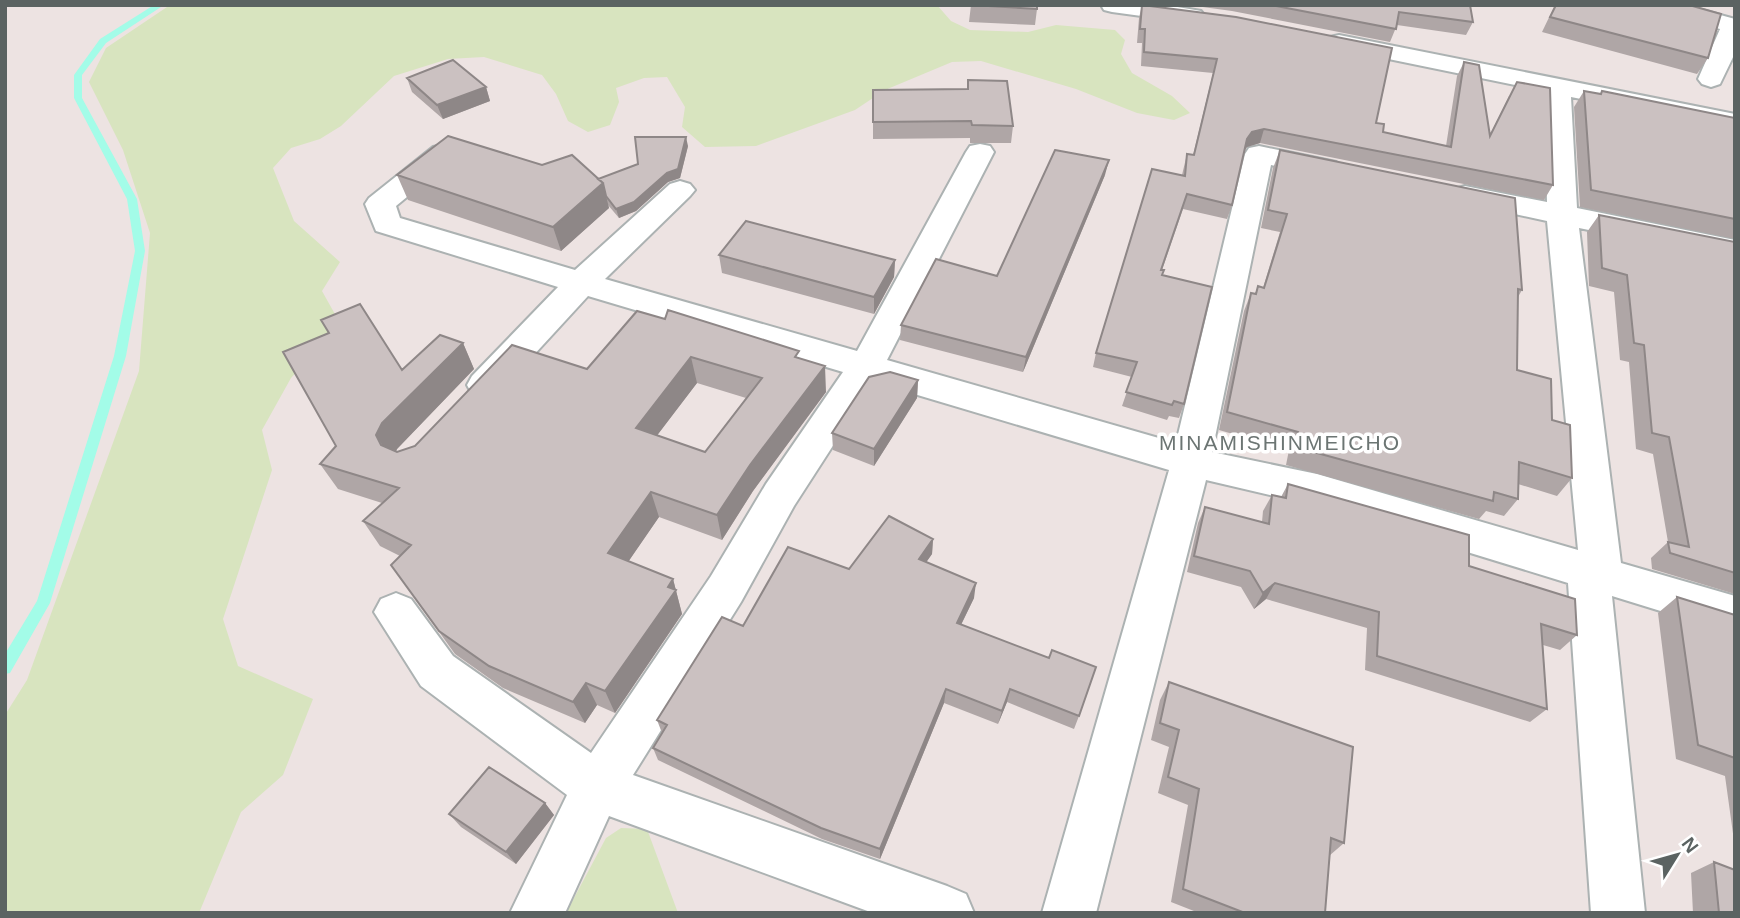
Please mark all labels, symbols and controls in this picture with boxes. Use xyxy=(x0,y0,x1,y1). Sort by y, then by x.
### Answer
district label: MINAMISHINMEICHO xyxy=(1159,431,1401,454)
north arrow xyxy=(1642,820,1712,890)
text: N xyxy=(1678,833,1703,857)

